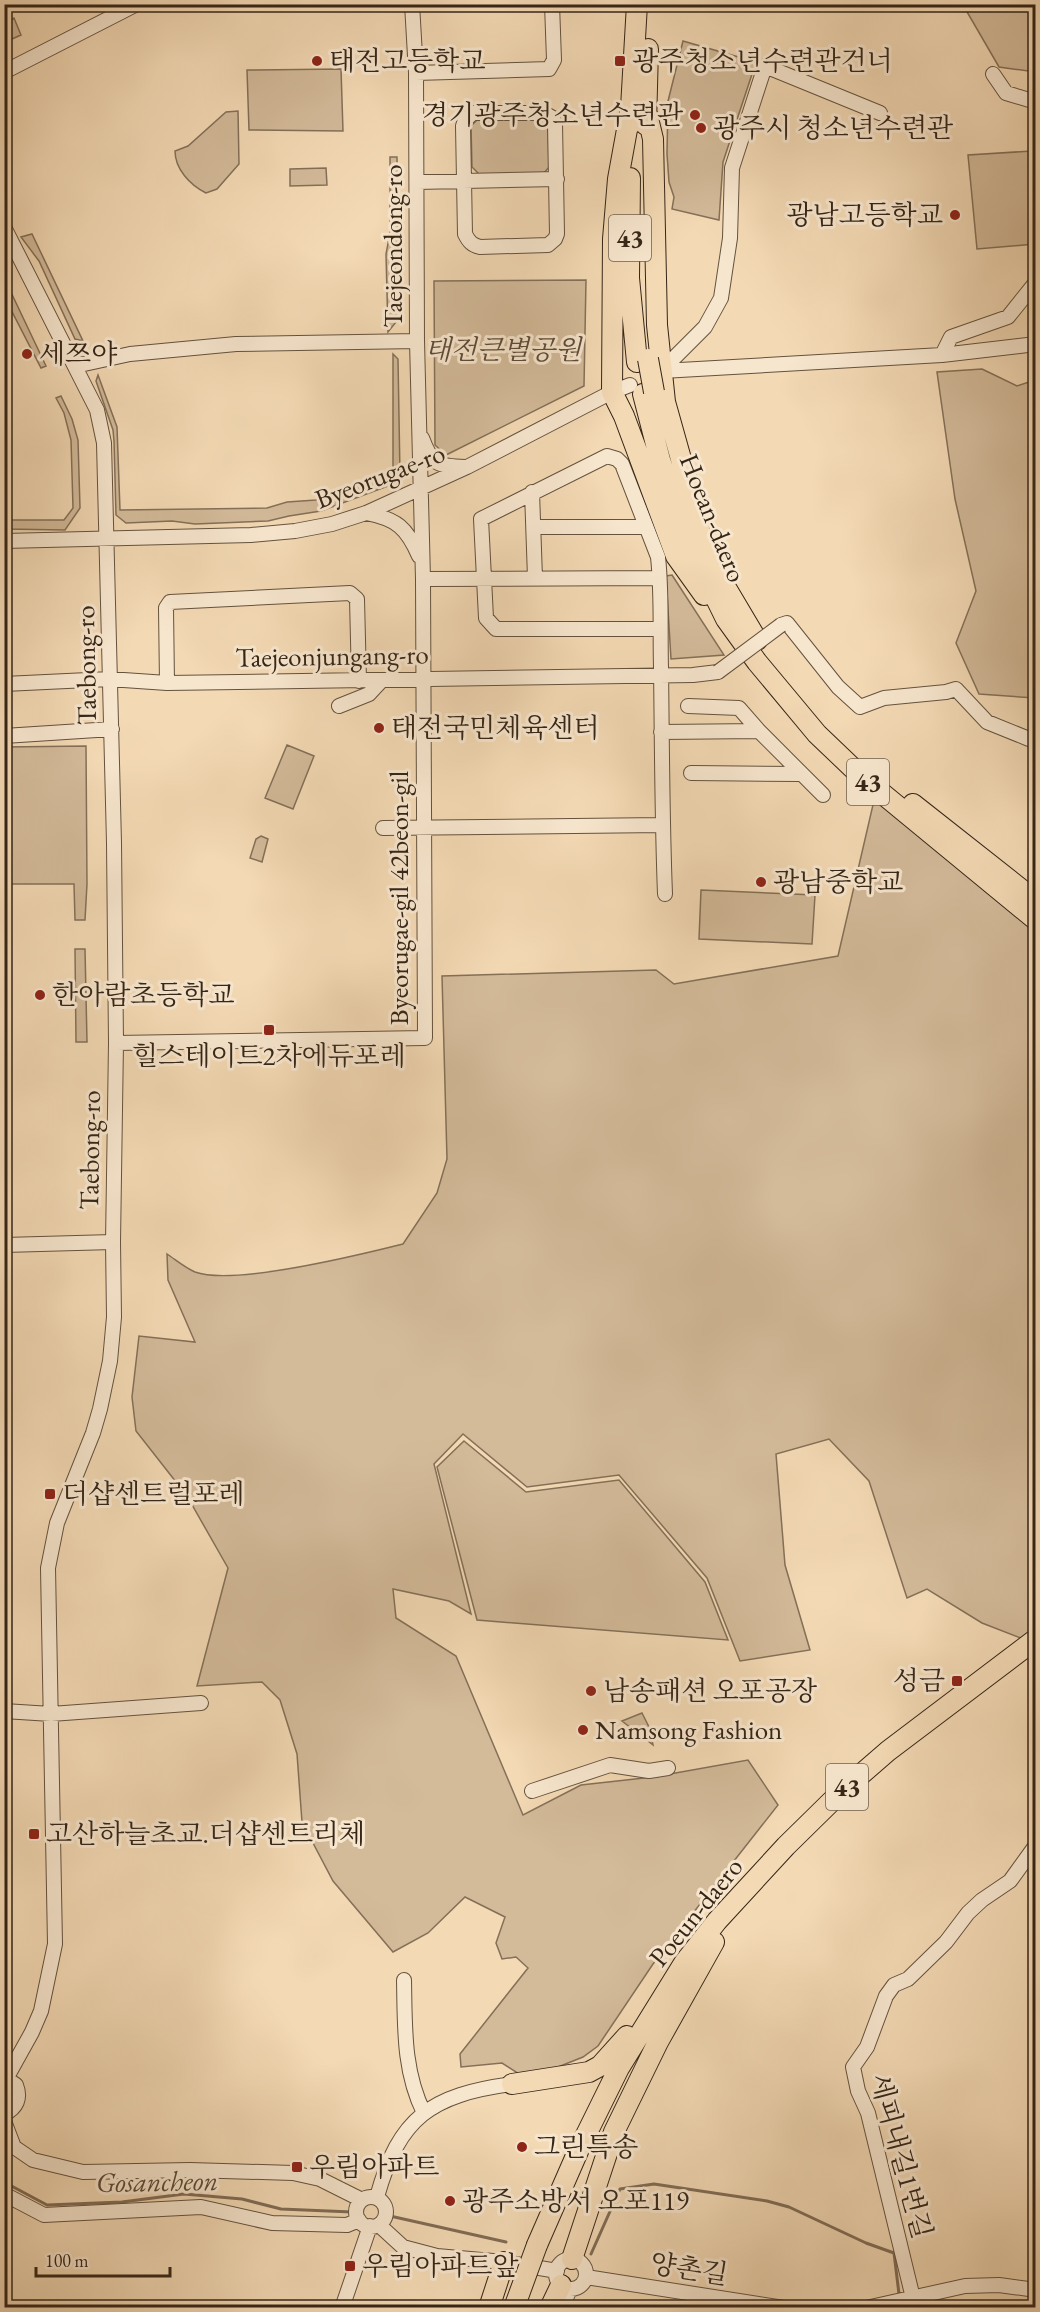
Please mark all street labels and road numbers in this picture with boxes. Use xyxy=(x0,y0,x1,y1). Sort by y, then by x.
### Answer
street label: Taejeondong-ro xyxy=(375,164,410,328)
road number: 43 xyxy=(609,215,651,261)
street label: Byeorugae-ro xyxy=(310,435,450,516)
street label: Hoean-daero xyxy=(672,448,755,587)
street label: Taebong-ro xyxy=(67,605,104,725)
street label: Taejeonjungang-ro xyxy=(235,636,429,675)
road number: 43 xyxy=(847,759,889,805)
street label: Byeorugae-gil 42beon-gil xyxy=(381,771,416,1025)
street label: Taebong-ro xyxy=(71,1090,108,1210)
road number: 43 xyxy=(826,1764,868,1810)
street label: Poeun-daero xyxy=(641,1850,750,1973)
street label: 세피내길1번길 xyxy=(863,2070,940,2242)
street label: 양촌길 xyxy=(648,2245,730,2292)

